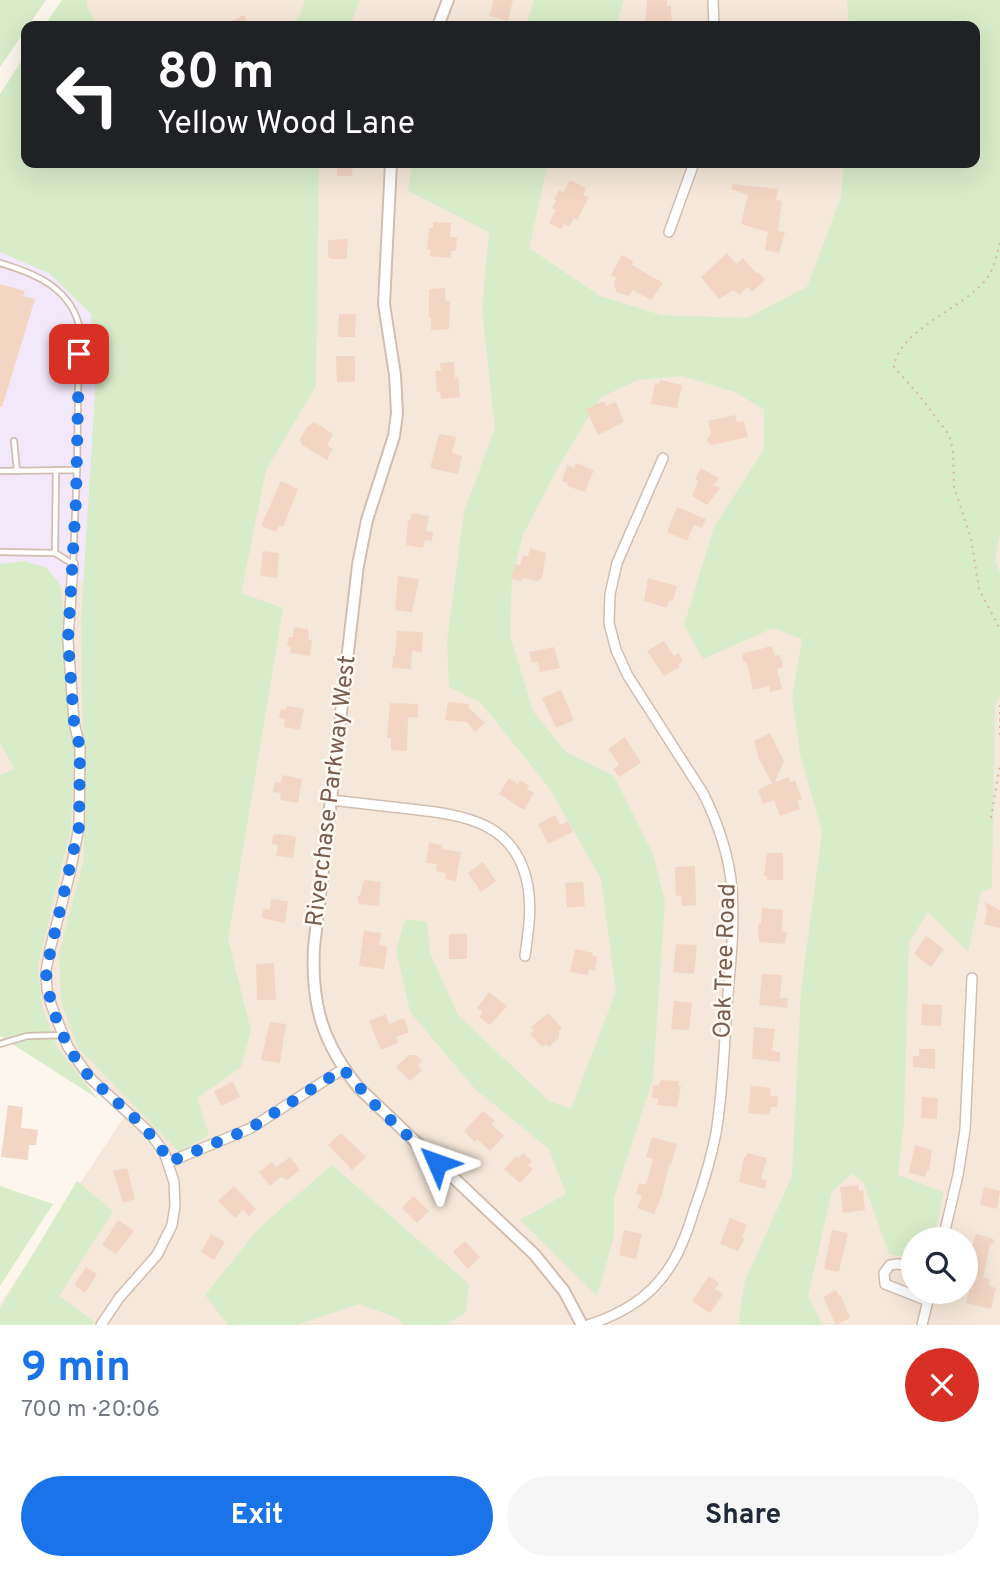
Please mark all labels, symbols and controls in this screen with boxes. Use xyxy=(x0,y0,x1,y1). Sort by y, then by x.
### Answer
text: 80 m xyxy=(157,44,274,106)
icon: left xyxy=(42,49,133,140)
text: Yellow Wood Lane xyxy=(157,105,415,145)
pin xyxy=(49,324,109,384)
icon: arrive xyxy=(60,335,98,373)
street label: Riverchase Parkway West xyxy=(300,654,364,928)
street label: Oak Tree Road xyxy=(708,883,744,1039)
position arrow xyxy=(400,1126,474,1200)
map controls xyxy=(901,1227,978,1304)
button: search xyxy=(901,1227,978,1304)
text: 9 min xyxy=(21,1343,131,1396)
button: close xyxy=(905,1348,979,1422)
text: 700 m · 20:06 xyxy=(21,1396,160,1425)
button: Exit xyxy=(21,1476,493,1556)
button: Share xyxy=(507,1476,979,1556)

